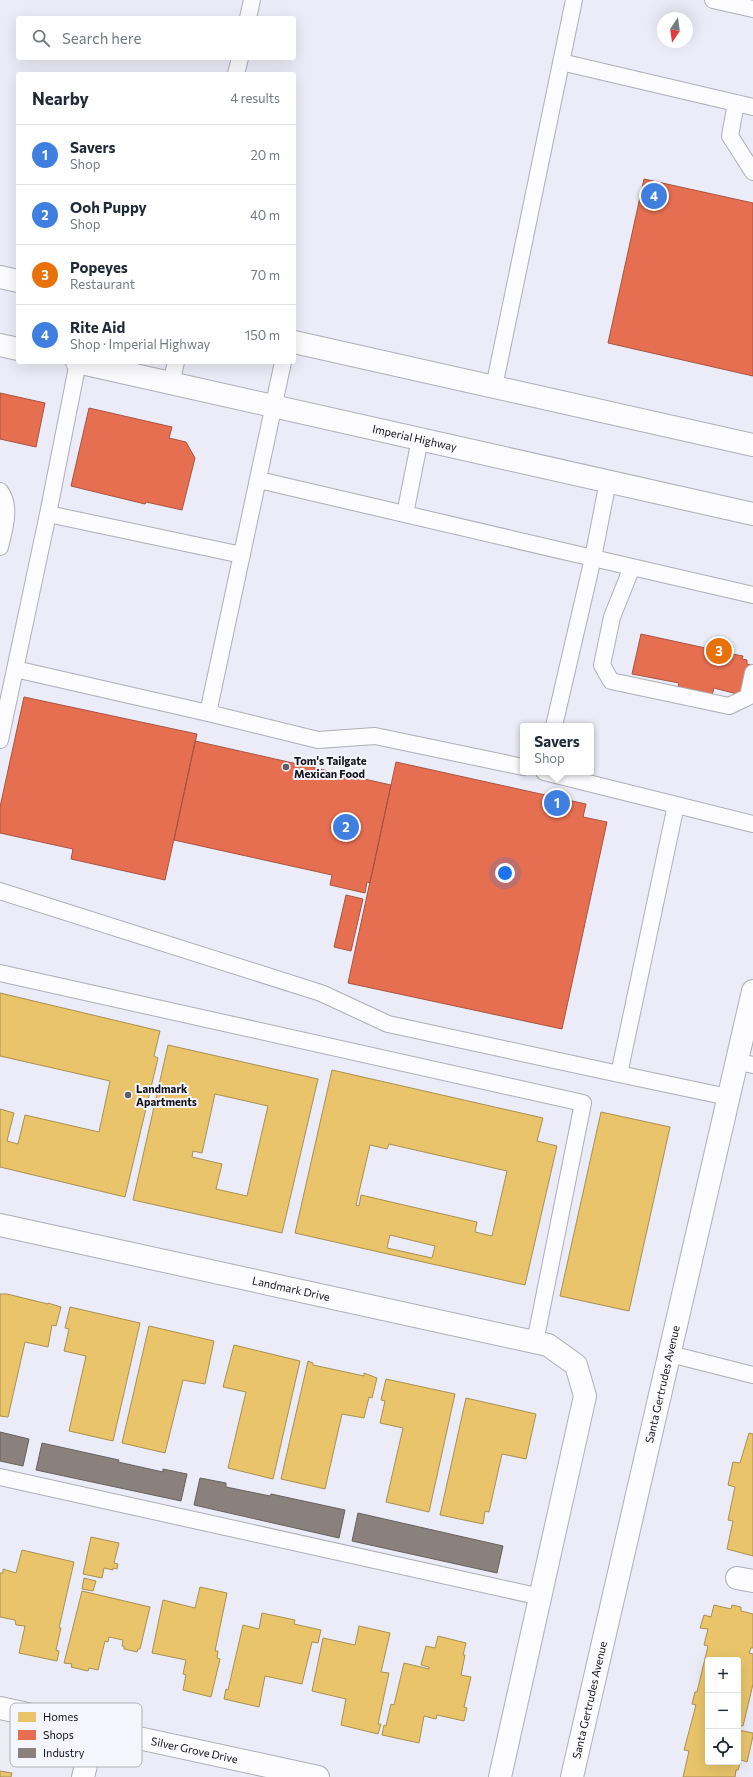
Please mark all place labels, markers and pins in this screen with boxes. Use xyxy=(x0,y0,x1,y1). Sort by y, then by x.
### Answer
pin: 4 xyxy=(641,181,667,211)
pin: 3 xyxy=(706,636,732,666)
place label: Tom's Tailgate Mexican Food xyxy=(294,754,367,780)
marker: Tom's Tailgate Mexican Food xyxy=(281,762,291,772)
pin: 1 xyxy=(544,788,570,818)
pin: 2 xyxy=(333,812,359,842)
place label: Landmark Apartments xyxy=(136,1082,197,1108)
marker: Landmark Apartments xyxy=(123,1090,133,1100)

